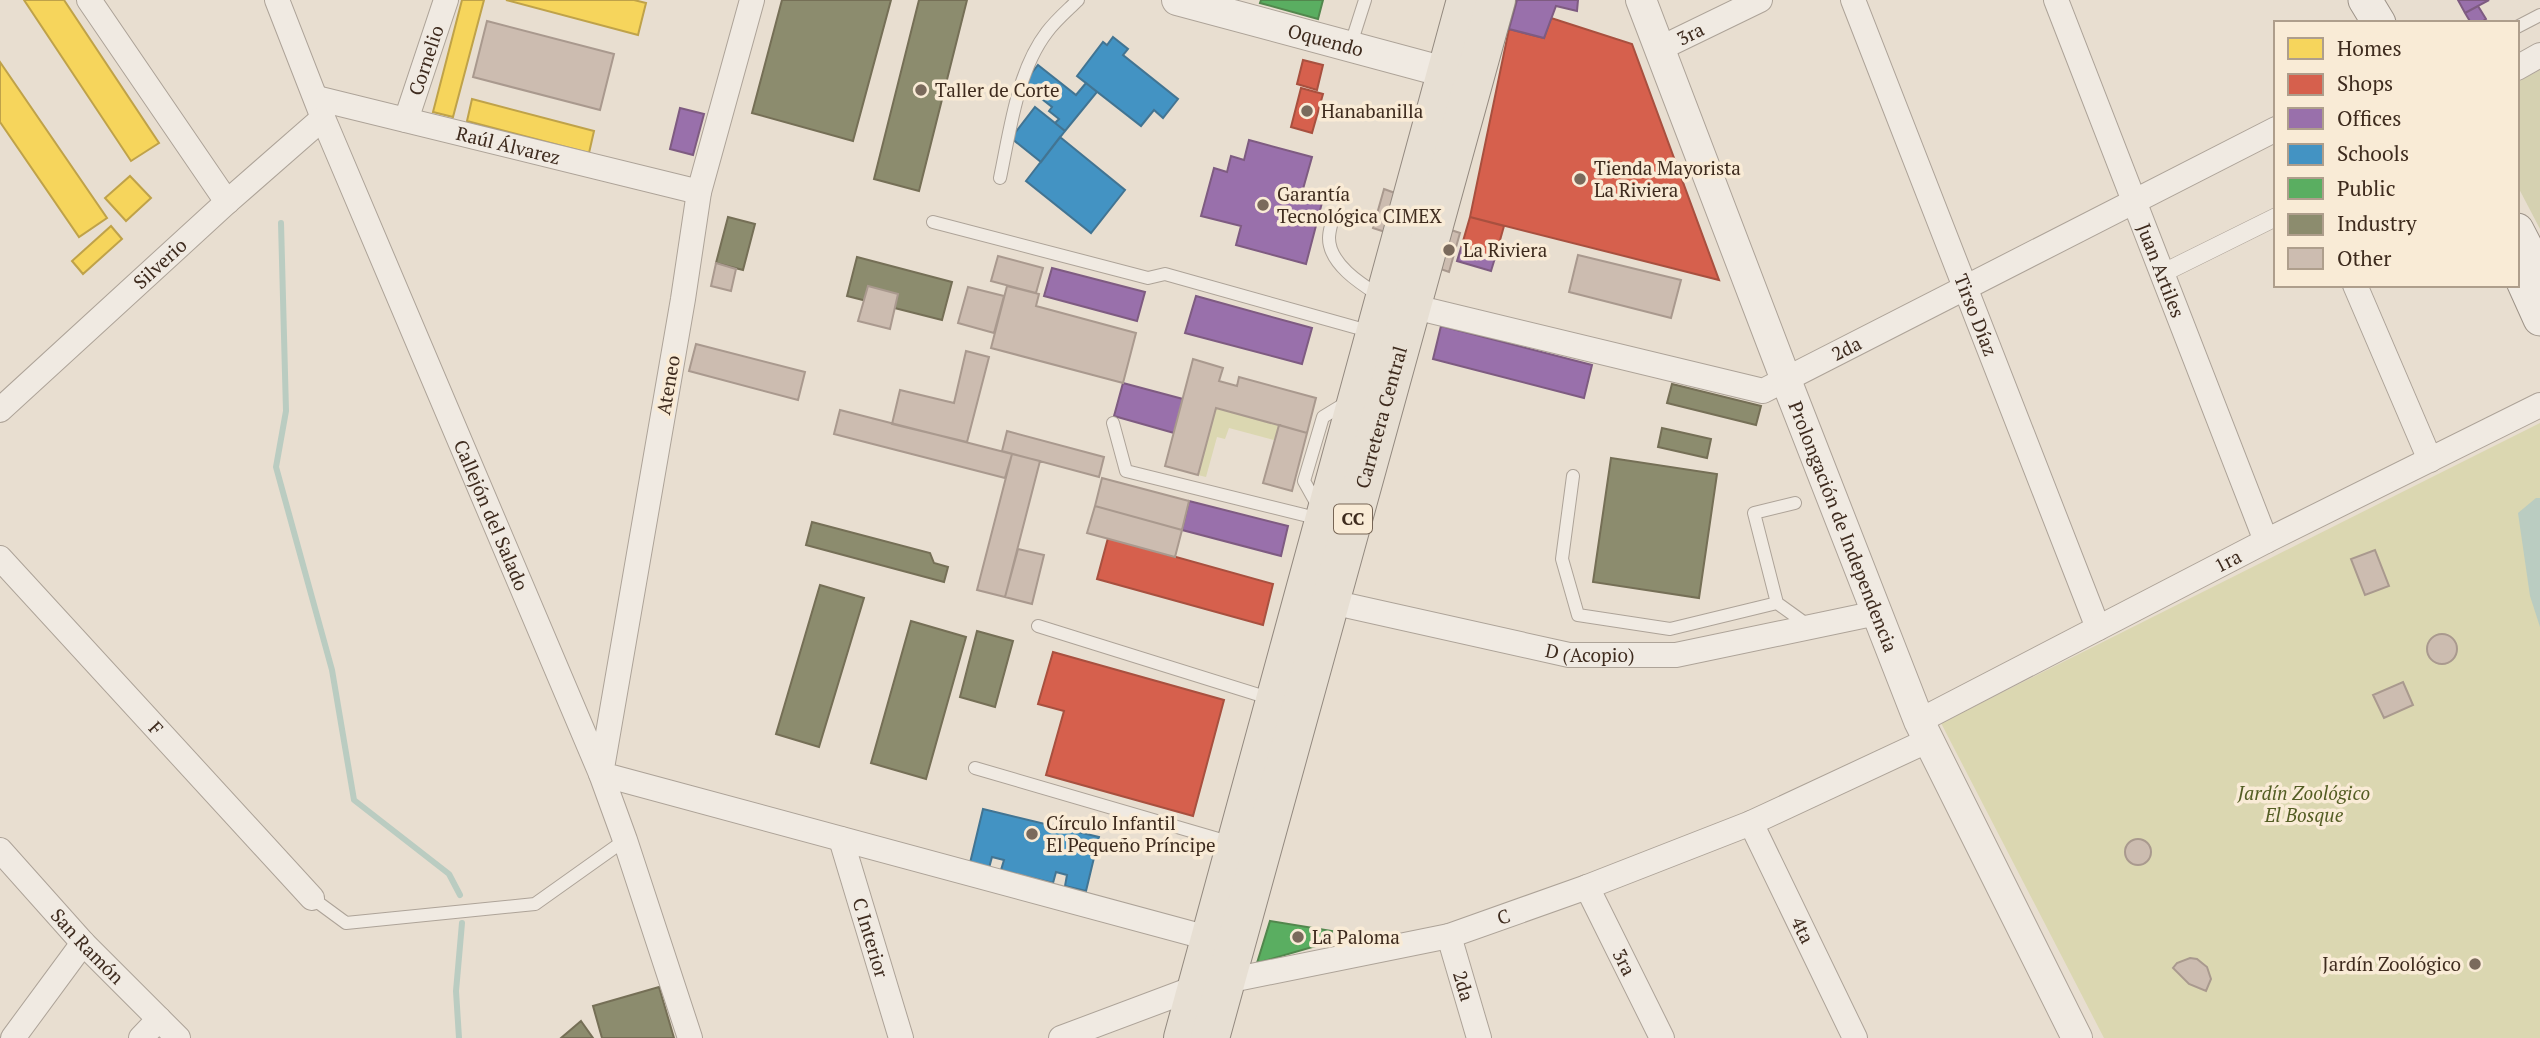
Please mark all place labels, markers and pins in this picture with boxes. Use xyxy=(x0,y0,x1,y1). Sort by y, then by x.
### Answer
place label: Taller de Corte xyxy=(935,77,1060,102)
marker: Taller de Corte xyxy=(913,82,929,98)
place label: Hanabanilla xyxy=(1321,98,1424,123)
marker: Hanabanilla xyxy=(1299,103,1315,119)
place label: Tienda Mayorista La Riviera xyxy=(1594,155,1741,202)
marker: Tienda Mayorista La Riviera xyxy=(1572,171,1588,187)
place label: Garantía Tecnológica CIMEX xyxy=(1277,181,1442,228)
marker: Garantía Tecnológica CIMEX xyxy=(1255,197,1271,213)
place label: La Riviera xyxy=(1463,237,1548,262)
marker: La Riviera xyxy=(1441,242,1457,258)
place label: Círculo Infantil El Pequeño Príncipe xyxy=(1046,810,1215,857)
marker: Círculo Infantil El Pequeño Príncipe xyxy=(1024,826,1040,842)
place label: La Paloma xyxy=(1312,924,1400,949)
marker: La Paloma xyxy=(1290,929,1306,945)
place label: Jardín Zoológico xyxy=(2322,951,2461,976)
marker: Jardín Zoológico xyxy=(2467,956,2483,972)

